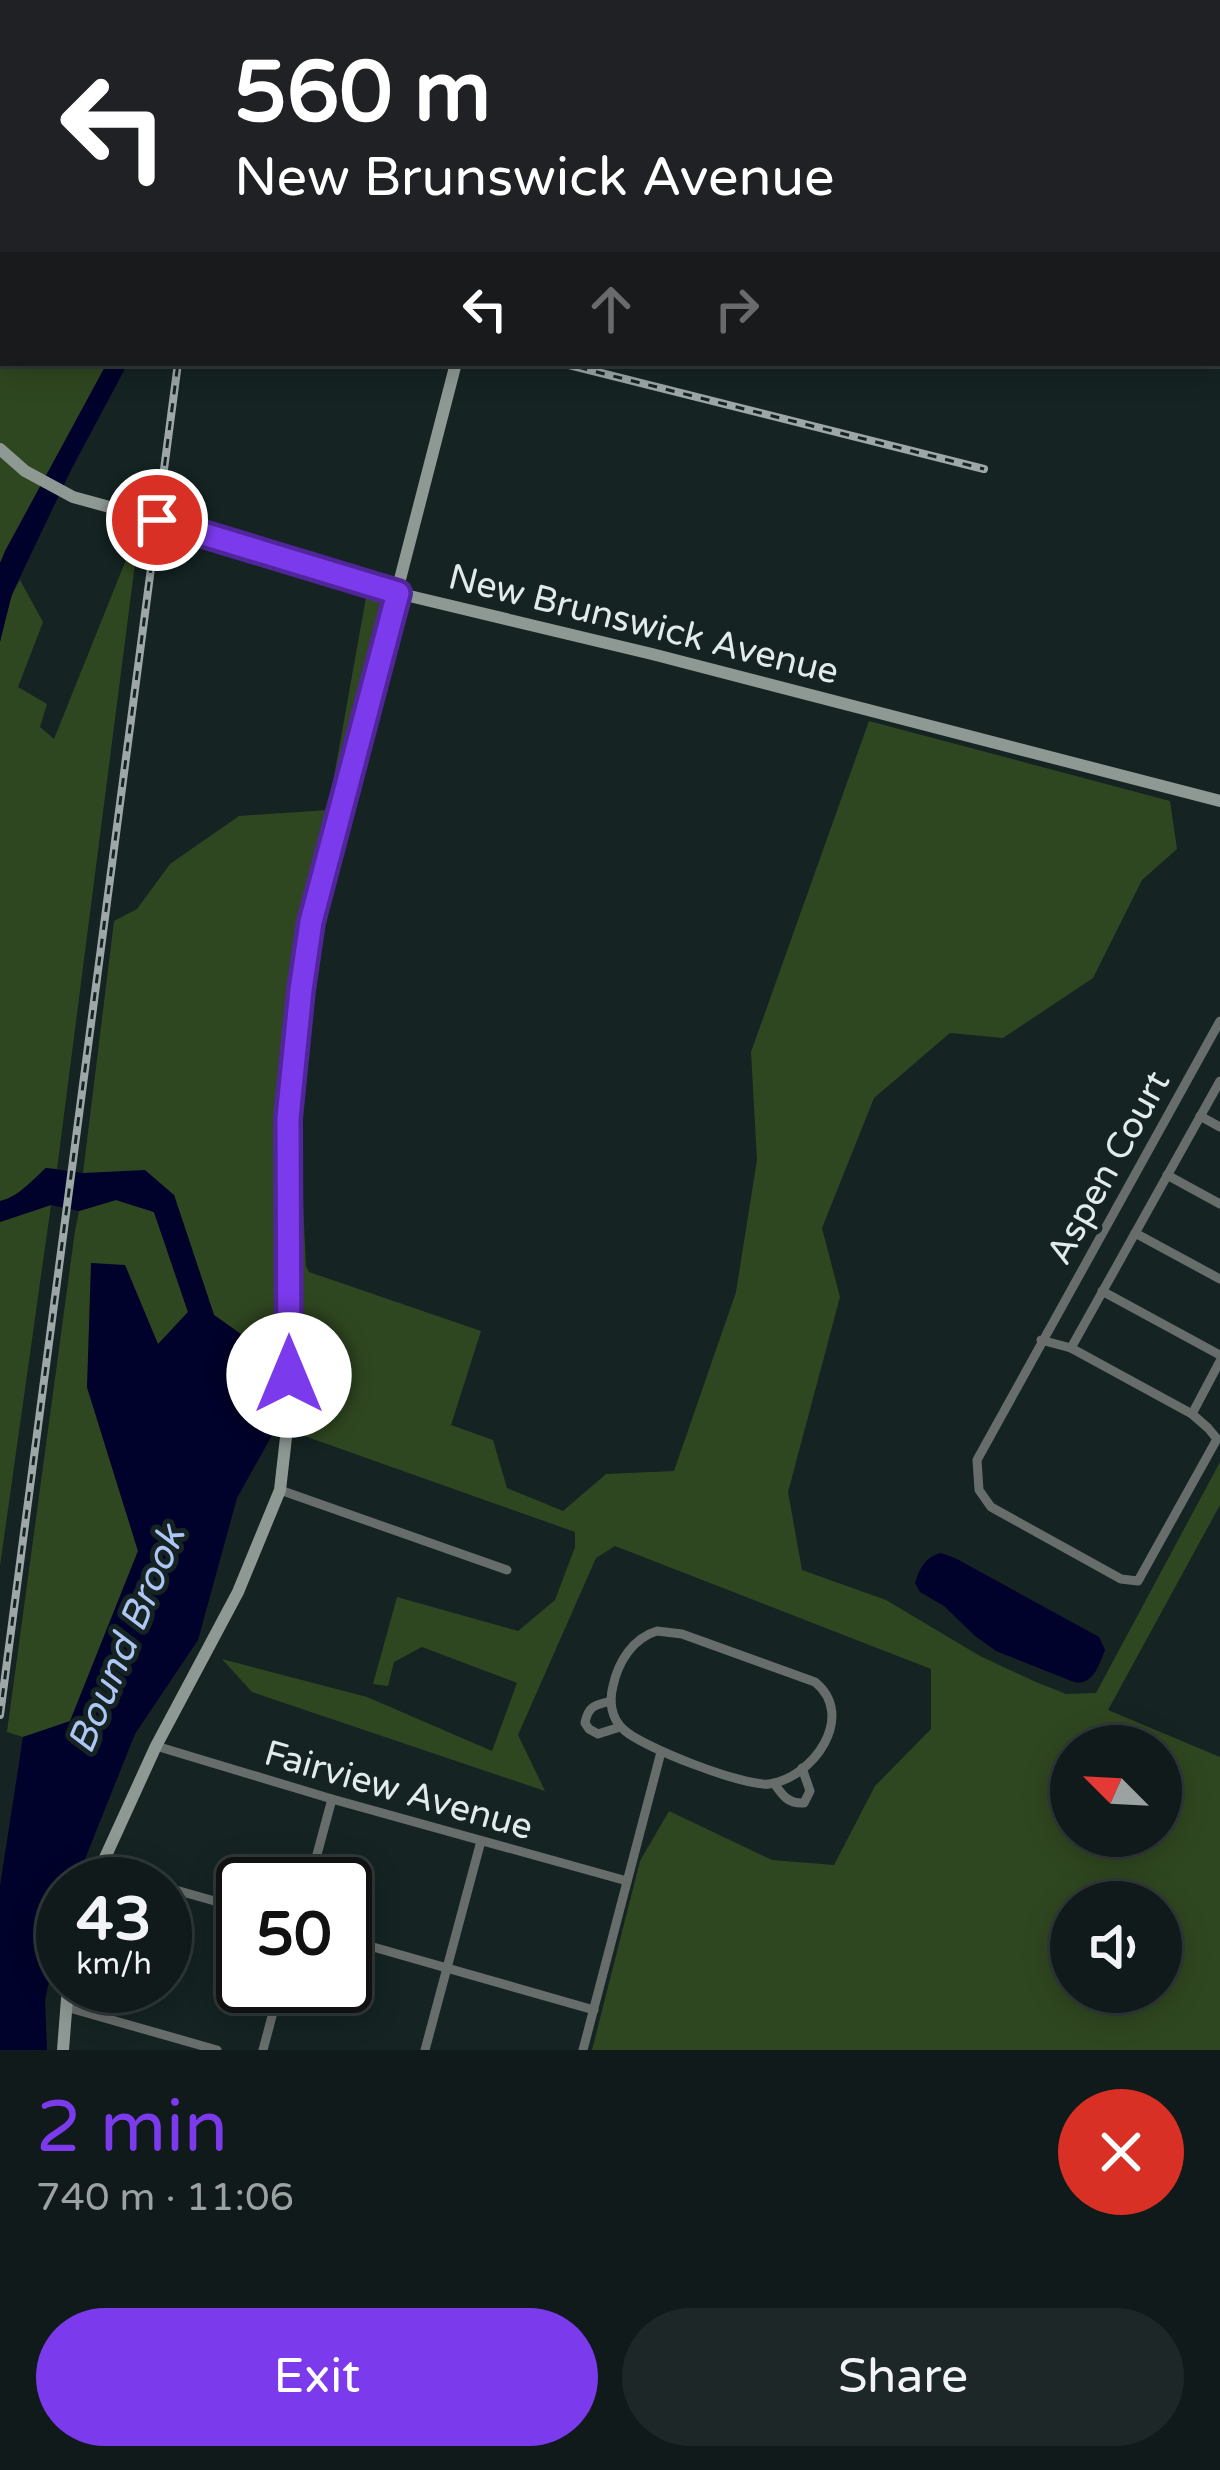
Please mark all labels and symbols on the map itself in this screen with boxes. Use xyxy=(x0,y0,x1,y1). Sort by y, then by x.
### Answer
pin xyxy=(106,469,208,571)
street label: New Brunswick Avenue xyxy=(444,555,843,694)
street label: Aspen Court xyxy=(1038,1064,1179,1272)
position arrow xyxy=(226,1312,352,1438)
water label: Bound Brook xyxy=(57,1516,196,1760)
north arrow xyxy=(1050,1725,1182,1857)
street label: Fairview Avenue xyxy=(259,1732,538,1849)
speed limit sign: 50 xyxy=(216,1857,372,2013)

